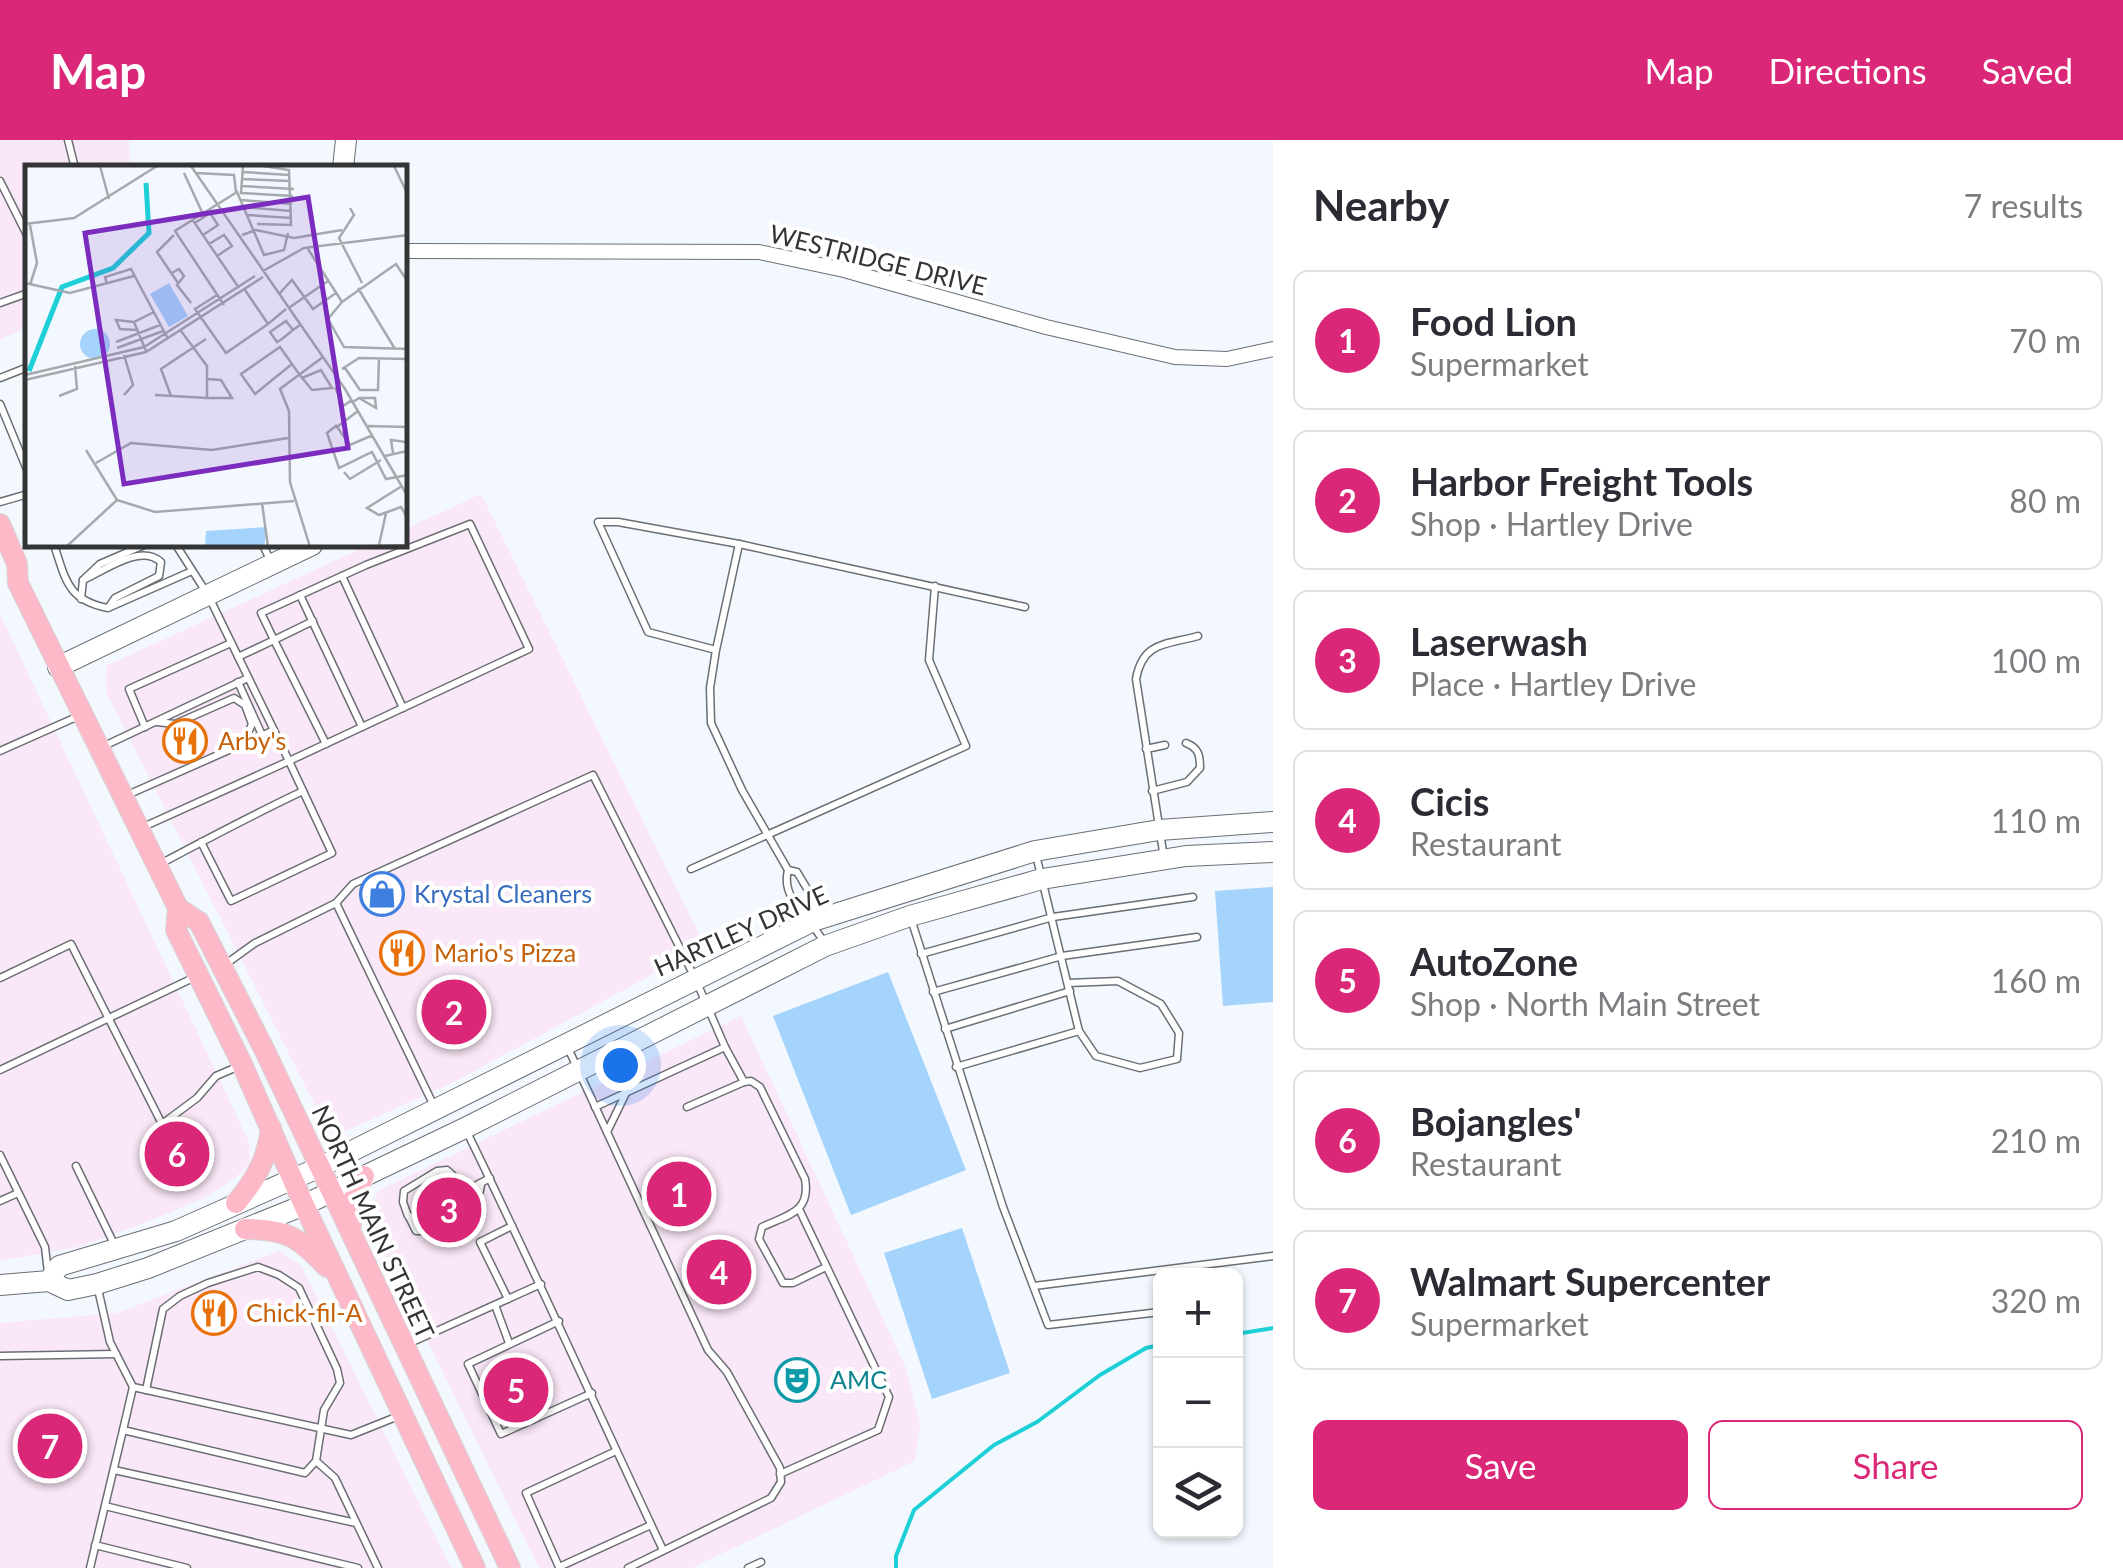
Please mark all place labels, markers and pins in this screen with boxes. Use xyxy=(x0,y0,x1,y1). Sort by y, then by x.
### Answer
restaurant icon: Arby's xyxy=(162,718,208,764)
place label: Arby's xyxy=(218,725,286,755)
shop icon: Krystal Cleaners xyxy=(359,871,405,917)
place label: Krystal Cleaners xyxy=(414,878,592,908)
restaurant icon: Mario's Pizza xyxy=(379,930,425,976)
place label: Mario's Pizza xyxy=(434,937,576,967)
pin: 2 xyxy=(422,974,486,1050)
pin: 6 xyxy=(144,1116,210,1192)
pin: 1 xyxy=(646,1156,712,1232)
pin: 3 xyxy=(416,1172,482,1248)
pin: 4 xyxy=(686,1234,752,1310)
restaurant icon: Chick-fil-A xyxy=(191,1290,237,1336)
place label: Chick-fil-A xyxy=(246,1297,363,1327)
pin: 5 xyxy=(484,1352,548,1428)
theatre icon: AMC xyxy=(774,1357,820,1403)
place label: AMC xyxy=(830,1364,887,1394)
pin: 7 xyxy=(18,1408,82,1484)

